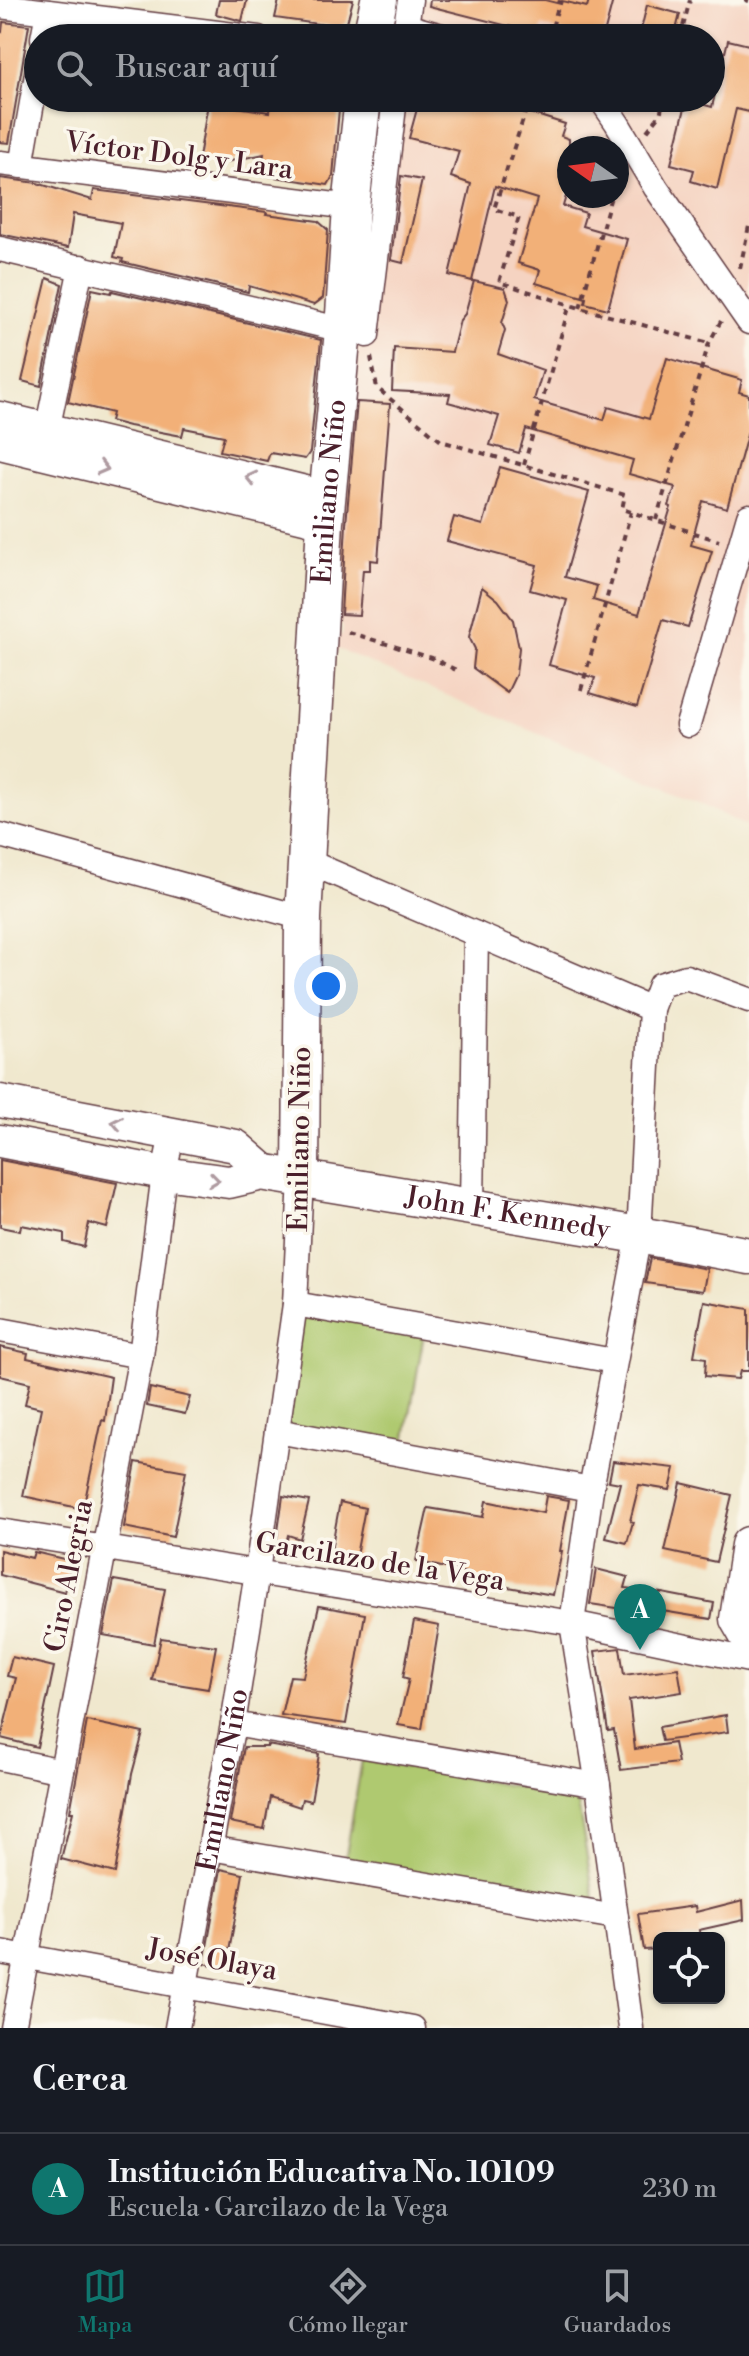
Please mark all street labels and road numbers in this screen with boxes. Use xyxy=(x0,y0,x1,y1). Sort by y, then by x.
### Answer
street label: Víctor Dolg y Lara xyxy=(62,125,296,187)
street label: Emiliano Niño xyxy=(304,398,354,585)
street label: Emiliano Niño xyxy=(281,1046,319,1232)
street label: John F. Kennedy xyxy=(402,1179,613,1247)
street label: Ciro Alegria xyxy=(37,1496,101,1655)
street label: Garcilazo de la Vega xyxy=(253,1525,508,1599)
street label: Emiliano Niño xyxy=(189,1686,256,1875)
street label: José Olaya xyxy=(143,1931,281,1989)

